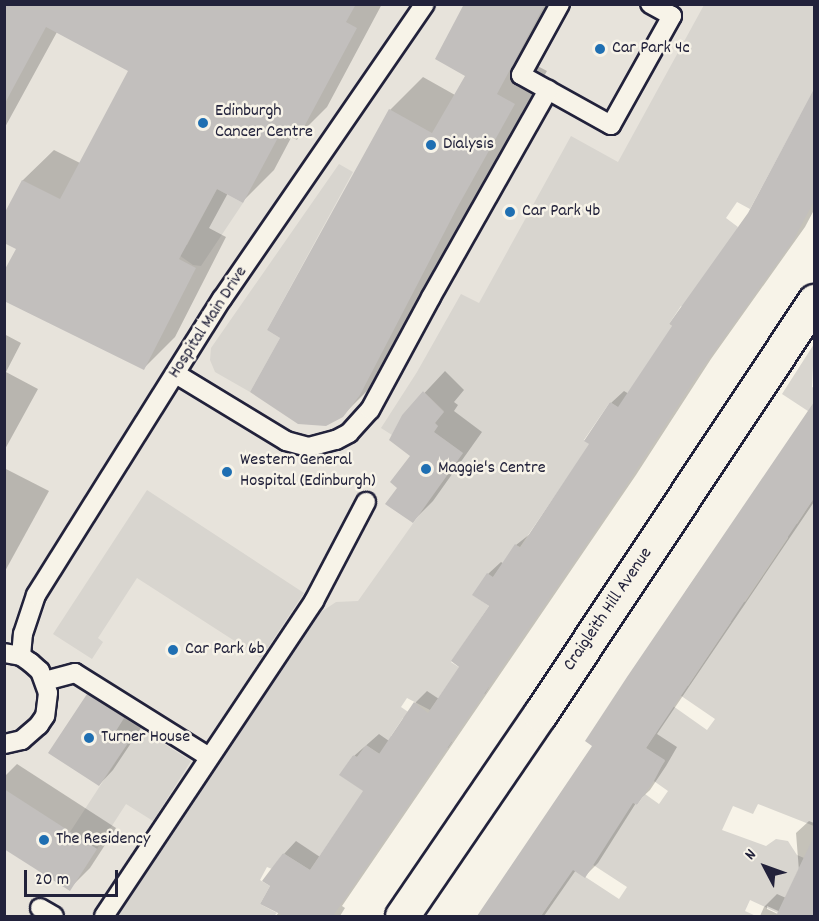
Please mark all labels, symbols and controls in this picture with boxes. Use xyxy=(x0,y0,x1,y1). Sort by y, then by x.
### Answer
place label: Car Park 4c xyxy=(612,38,690,60)
marker: Car Park 4c xyxy=(593,42,607,56)
place label: Edinburgh Cancer Centre xyxy=(215,102,313,144)
marker: Edinburgh Cancer Centre xyxy=(196,116,210,130)
place label: Dialysis xyxy=(443,134,494,156)
marker: Dialysis xyxy=(424,138,438,152)
place label: Car Park 4b xyxy=(522,201,600,223)
marker: Car Park 4b xyxy=(503,205,517,219)
street label: Hospital Main Drive xyxy=(165,263,253,383)
place label: Western General Hospital (Edinburgh) xyxy=(240,451,375,494)
place label: Maggie's Centre xyxy=(438,458,546,480)
marker: Maggie's Centre xyxy=(419,462,433,476)
marker: Western General Hospital (Edinburgh) xyxy=(218,463,236,481)
street label: Craigleith Hill Avenue xyxy=(560,544,658,676)
place label: Car Park 6b xyxy=(185,639,265,661)
marker: Car Park 6b xyxy=(166,643,180,657)
place label: Turner House xyxy=(101,727,190,749)
marker: Turner House xyxy=(82,731,96,745)
place label: The Residency xyxy=(56,829,150,851)
marker: The Residency xyxy=(37,833,51,847)
north arrow xyxy=(735,837,795,897)
text: N xyxy=(740,844,762,865)
scale bar xyxy=(27,858,122,896)
text: 20 m xyxy=(35,868,69,893)

